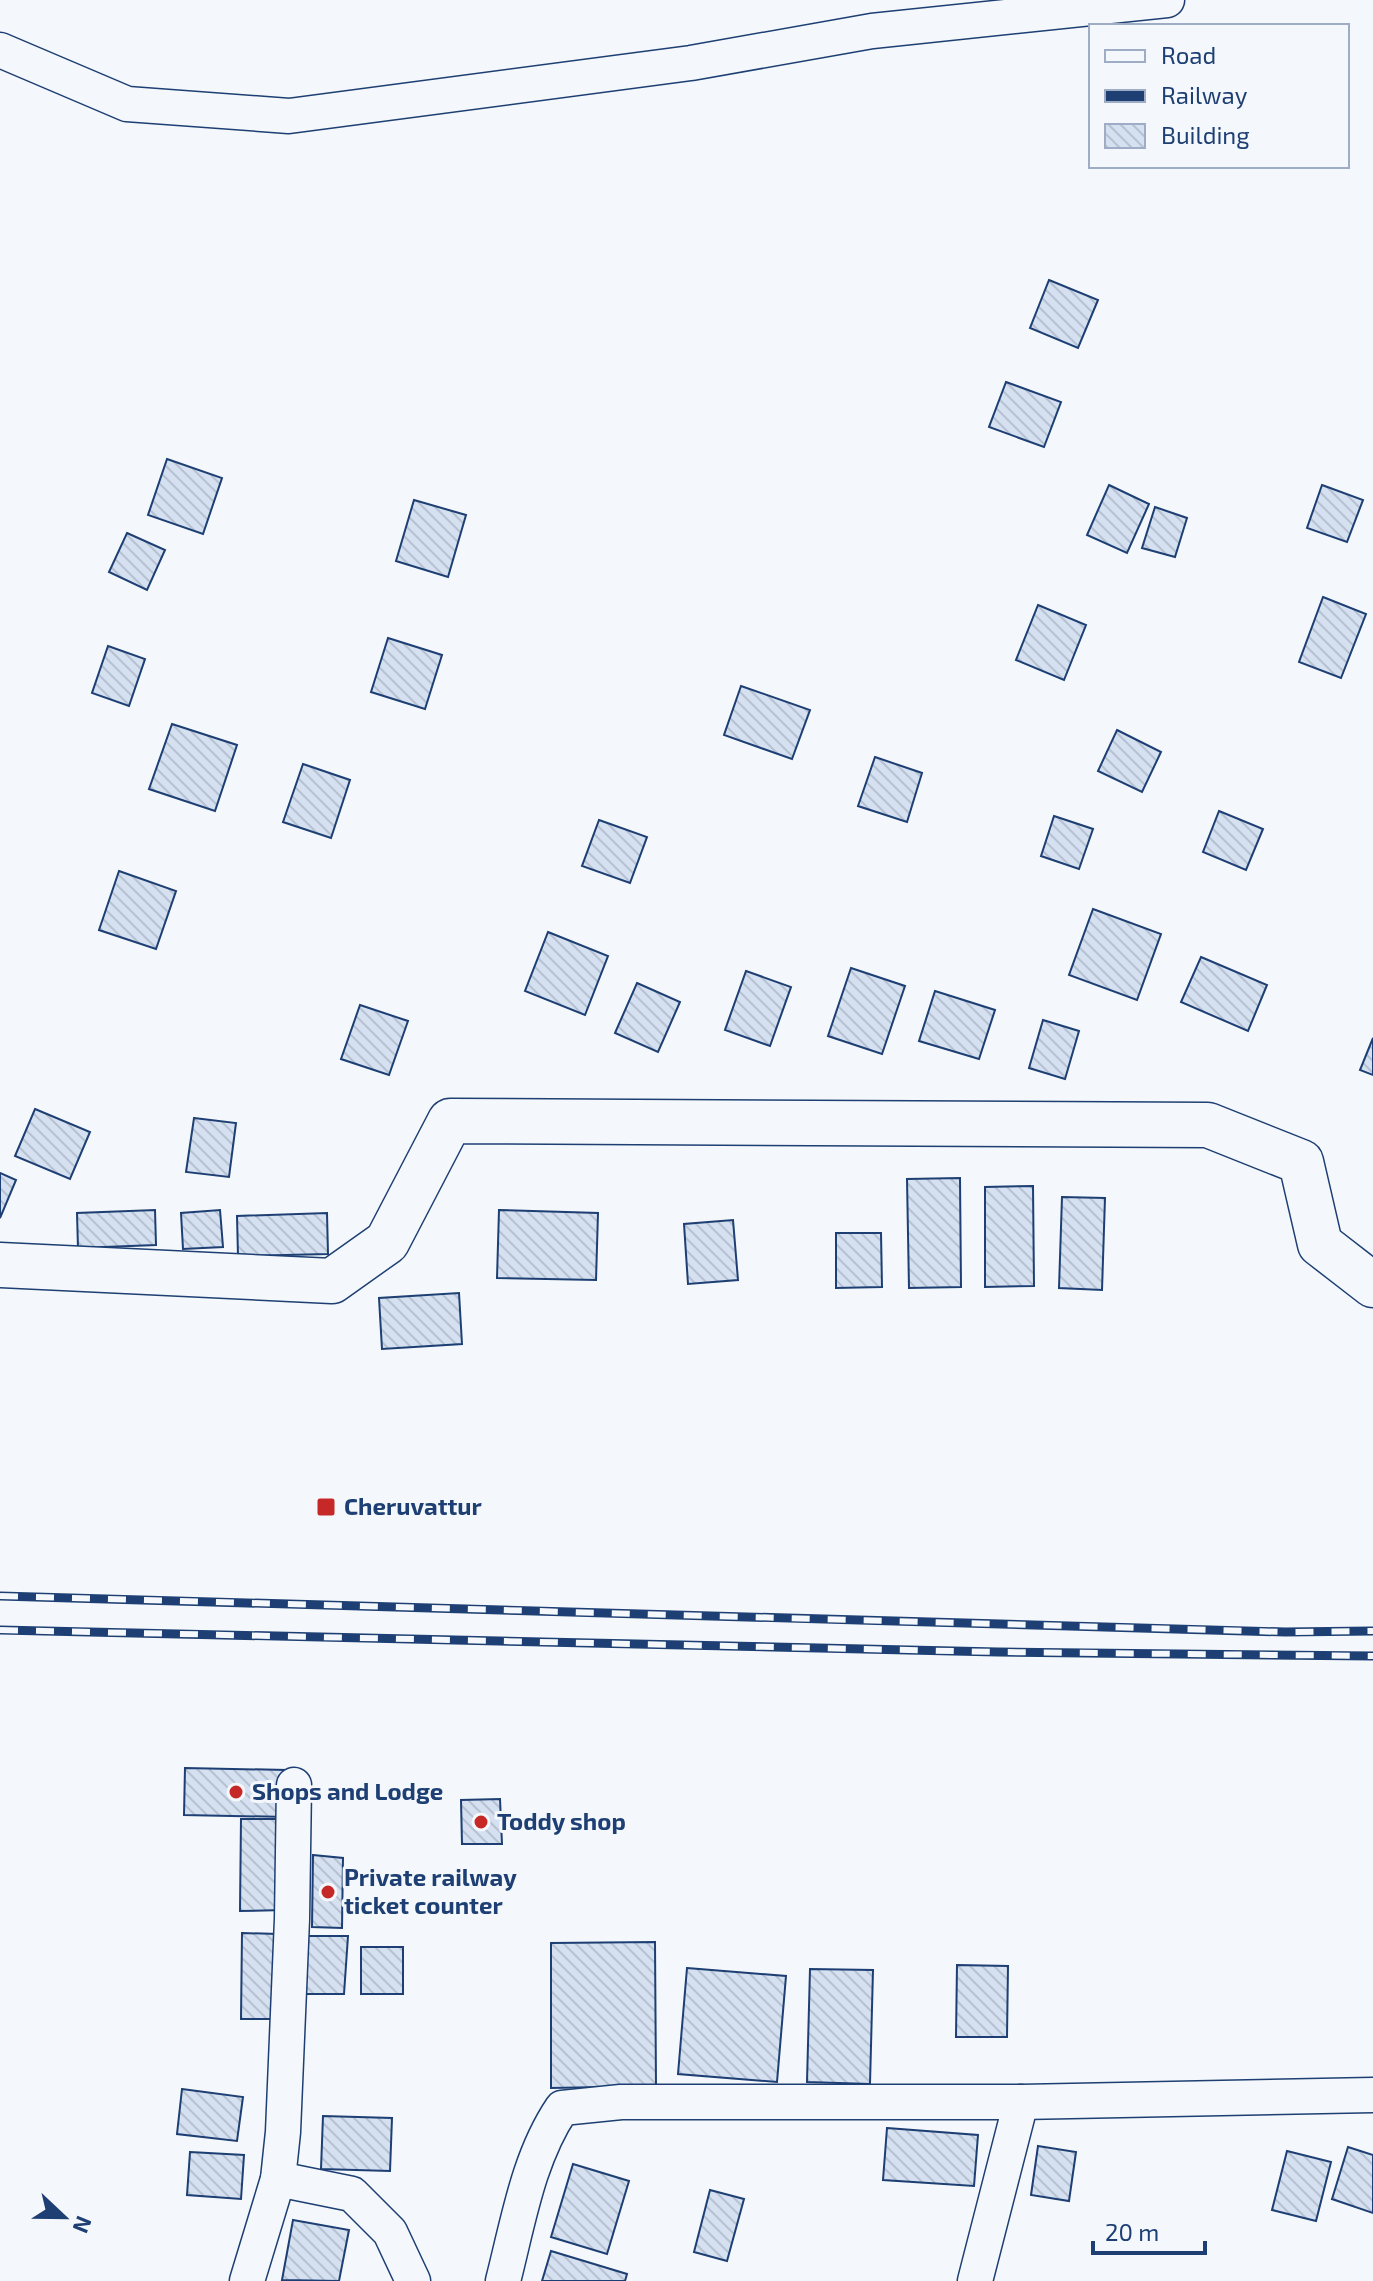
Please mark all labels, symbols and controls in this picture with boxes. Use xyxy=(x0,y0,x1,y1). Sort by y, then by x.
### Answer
legend xyxy=(1089,24,1349,168)
text: Road xyxy=(1161,40,1216,69)
text: Railway xyxy=(1161,80,1248,109)
text: Building xyxy=(1161,120,1250,149)
place label: Cheruvattur xyxy=(344,1491,483,1520)
marker: Cheruvattur xyxy=(315,1496,337,1518)
place label: Shops and Lodge xyxy=(252,1776,443,1805)
marker: Shops and Lodge xyxy=(227,1783,245,1801)
place label: Toddy shop xyxy=(497,1806,626,1835)
marker: Toddy shop xyxy=(472,1813,490,1831)
place label: Private railway ticket counter xyxy=(344,1862,517,1919)
marker: Private railway ticket counter xyxy=(319,1883,337,1901)
north arrow xyxy=(24,2177,104,2257)
scale bar xyxy=(1093,2205,1205,2255)
text: N xyxy=(68,2213,99,2237)
text: 20 m xyxy=(1105,2217,1159,2246)

